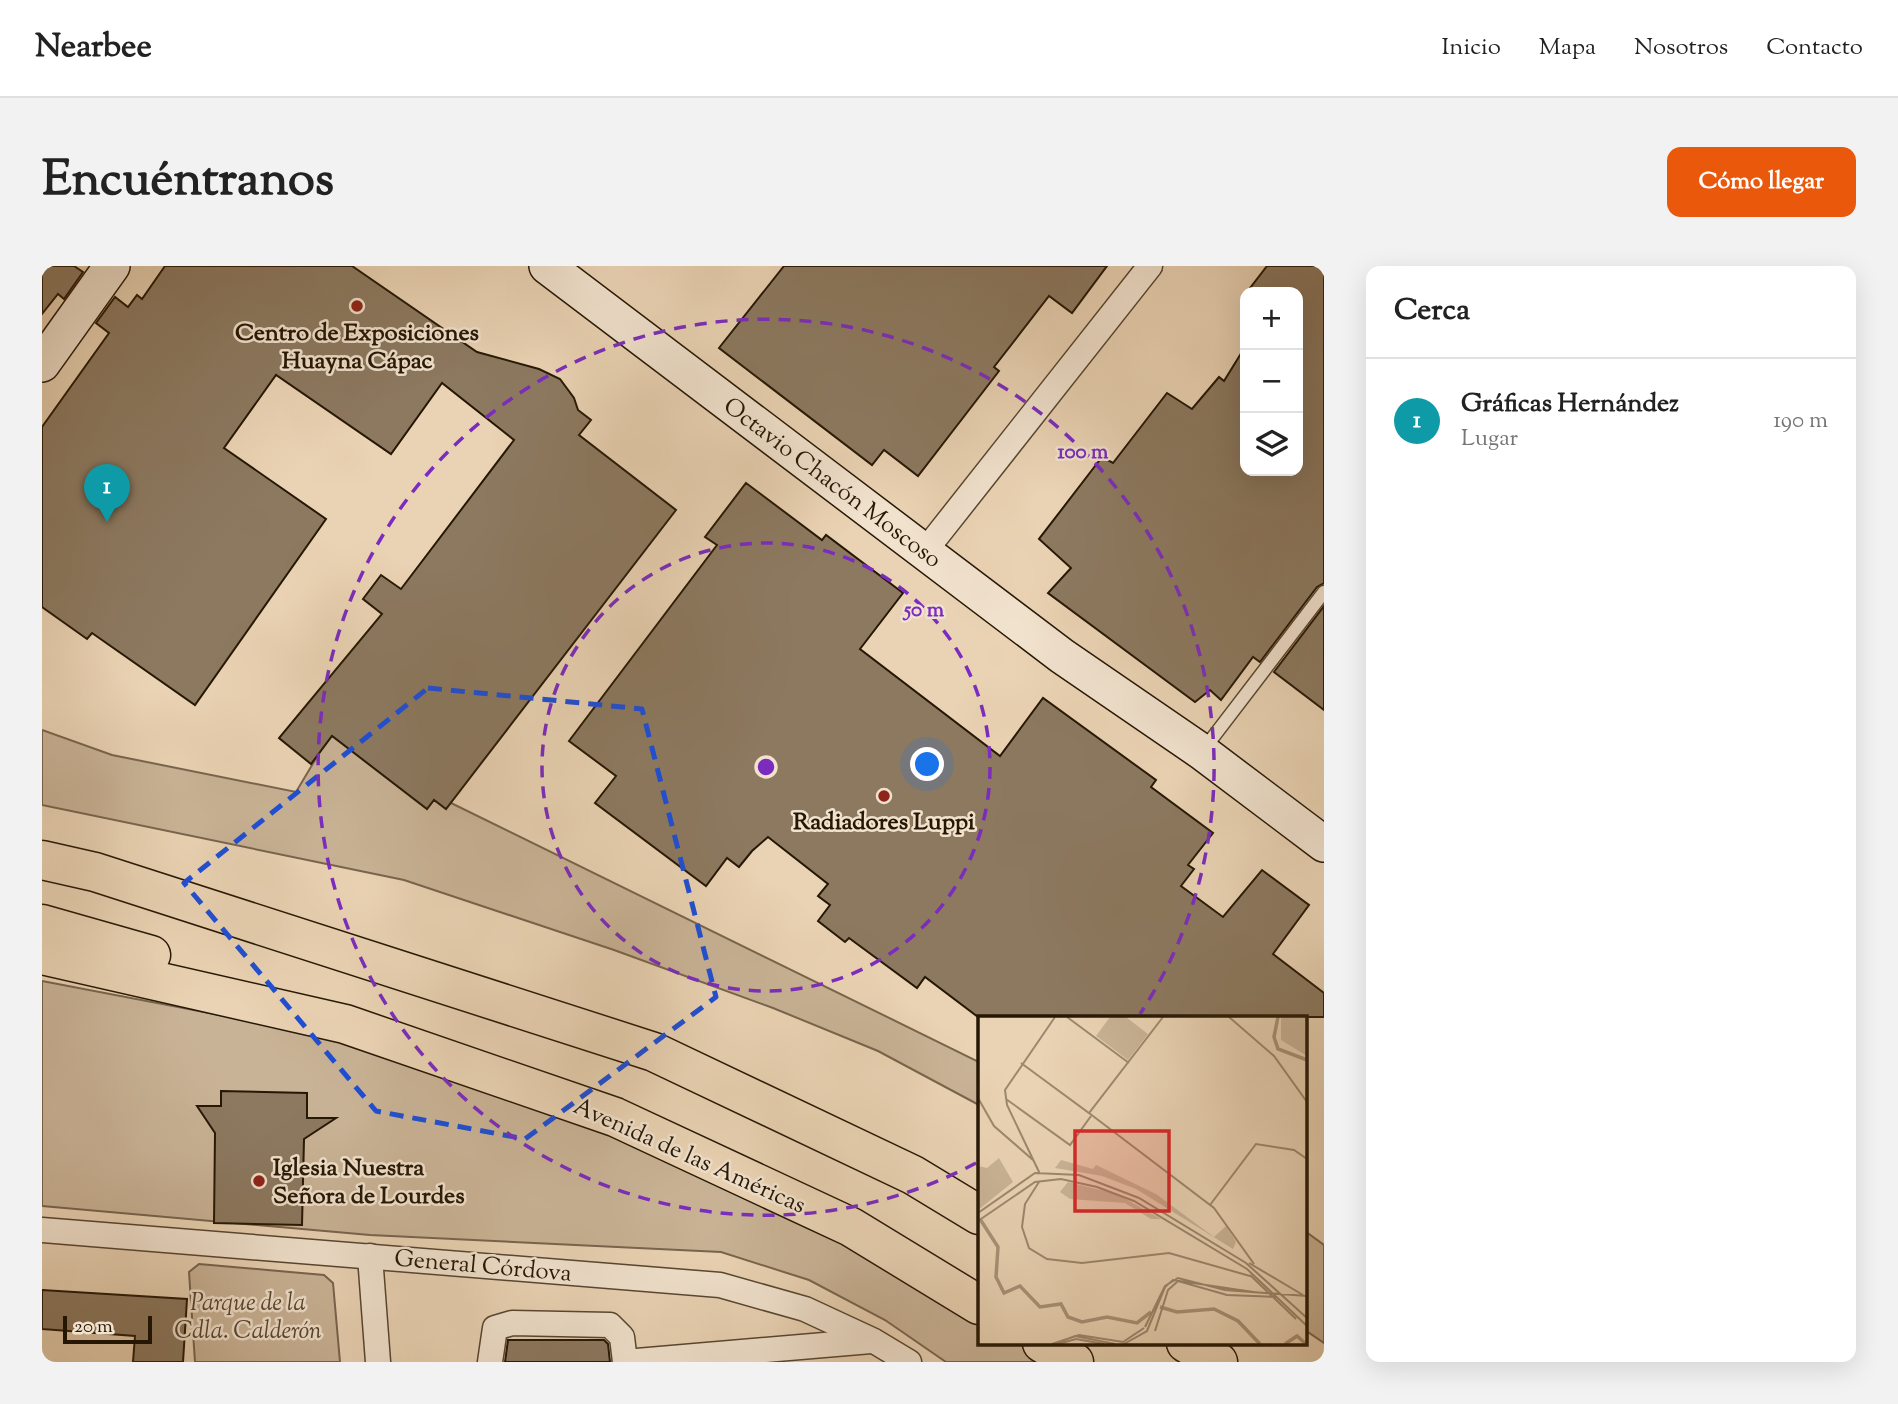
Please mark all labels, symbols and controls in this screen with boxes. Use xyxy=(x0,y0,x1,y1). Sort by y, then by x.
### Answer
text: Nearbee xyxy=(35,24,152,72)
text: Inicio xyxy=(1441,31,1501,65)
text: Mapa xyxy=(1539,31,1596,65)
text: Nosotros xyxy=(1634,31,1728,65)
text: Contacto xyxy=(1766,31,1863,65)
text: Encuéntranos xyxy=(42,147,334,217)
button: Cómo llegar xyxy=(1667,147,1856,217)
map controls xyxy=(1240,287,1303,476)
button: + xyxy=(1240,287,1303,350)
text: Cerca xyxy=(1394,290,1470,333)
marker: Centro de Exposiciones Huayna Cápac xyxy=(349,298,365,314)
place label: Centro de Exposiciones Huayna Cápac xyxy=(235,317,479,379)
button: − xyxy=(1240,350,1303,413)
text: Gráficas Hernández xyxy=(1461,386,1679,423)
street label: Octavio Chacón Moscoso xyxy=(715,390,948,577)
text: 1 xyxy=(1413,405,1421,438)
text: 190 m xyxy=(1773,405,1828,438)
button: layers xyxy=(1240,413,1303,476)
text: Lugar xyxy=(1461,423,1518,456)
text: 100 m xyxy=(1058,438,1109,468)
pin: 1 xyxy=(84,464,130,522)
text: 50 m xyxy=(902,596,945,626)
your location xyxy=(910,747,944,781)
centre of rings xyxy=(754,755,778,779)
marker: Radiadores Luppi xyxy=(876,788,892,804)
place label: Radiadores Luppi xyxy=(793,806,975,840)
inset map xyxy=(978,1016,1307,1344)
street label: Avenida de las Américas xyxy=(568,1090,811,1223)
place label: Iglesia Nuestra Señora de Lourdes xyxy=(273,1152,465,1214)
marker: Iglesia Nuestra Señora de Lourdes xyxy=(251,1173,267,1189)
street label: General Córdova xyxy=(393,1242,573,1292)
park label: Parque de la Cdla. Calderón xyxy=(174,1287,322,1349)
scale bar xyxy=(63,1313,152,1345)
text: 20 m xyxy=(74,1314,113,1341)

